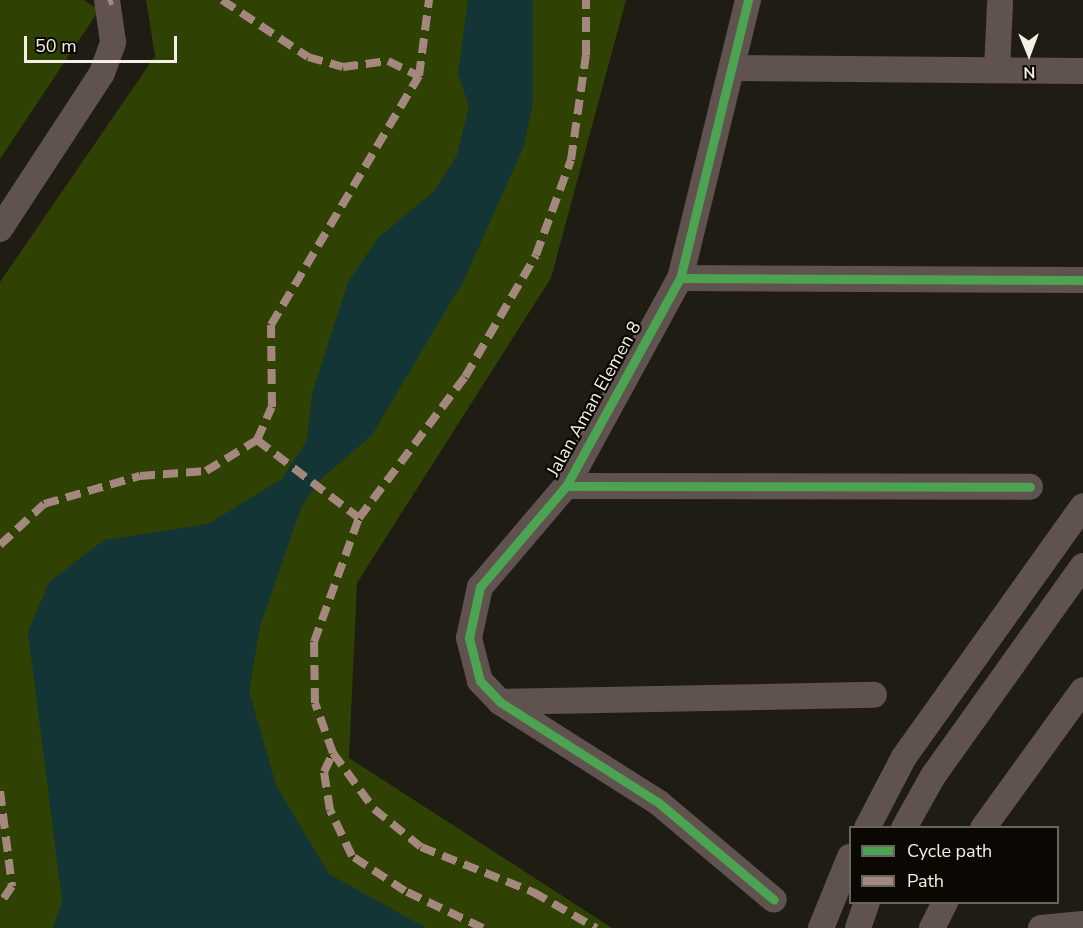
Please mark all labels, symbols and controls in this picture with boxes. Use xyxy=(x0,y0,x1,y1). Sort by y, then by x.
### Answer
scale bar xyxy=(27,24,180,62)
north arrow xyxy=(999,24,1059,84)
text: 50 m xyxy=(35,34,77,58)
text: N xyxy=(1023,61,1035,83)
street label: Jalan Aman Elemen 8 xyxy=(542,318,646,480)
legend xyxy=(849,826,1059,904)
text: Cycle path xyxy=(907,839,992,863)
text: Path xyxy=(907,869,944,893)

